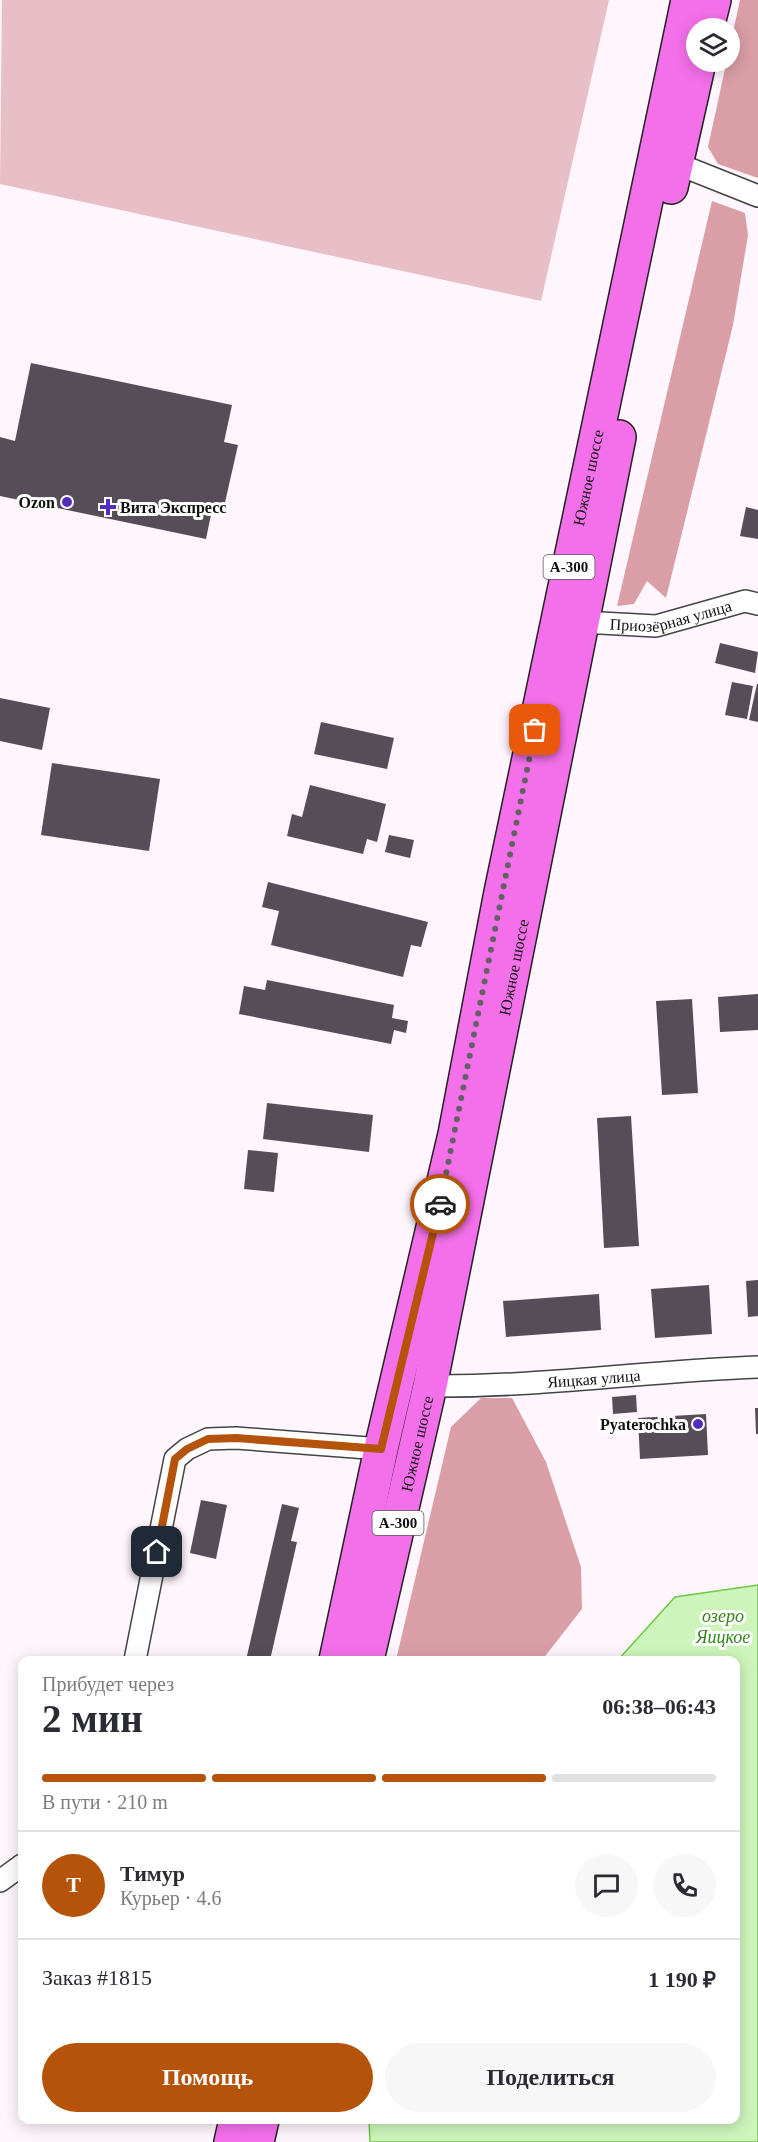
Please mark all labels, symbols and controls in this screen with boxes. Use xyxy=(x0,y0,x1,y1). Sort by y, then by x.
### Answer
map controls xyxy=(686,18,740,72)
button: layers xyxy=(686,18,740,72)
street label: Южное шоссе xyxy=(570,428,607,527)
place label: Ozon xyxy=(19,494,55,511)
marker: Ozon xyxy=(60,495,74,509)
place label: Вита Экспресс xyxy=(120,499,226,517)
marker: Вита Экспресс xyxy=(101,500,115,514)
road number: А-300 xyxy=(544,555,594,579)
street label: Приозёрная улица xyxy=(609,597,733,635)
pin xyxy=(509,704,560,755)
icon: bag xyxy=(518,713,551,746)
street label: Южное шоссе xyxy=(496,918,532,1017)
courier xyxy=(410,1174,470,1234)
icon: car xyxy=(424,1188,457,1221)
street label: Яицкая улица xyxy=(547,1367,641,1391)
street label: Южное шоссе xyxy=(398,1394,436,1493)
place label: Pyaterochka xyxy=(600,1416,686,1434)
marker: Pyaterochka xyxy=(691,1417,705,1431)
road number: А-300 xyxy=(372,1511,424,1535)
pin xyxy=(131,1526,182,1577)
icon: home xyxy=(140,1535,173,1568)
water label: озеро Яицкое xyxy=(695,1606,750,1647)
text: Прибудет через xyxy=(42,1673,174,1695)
text: 06:38–06:43 xyxy=(602,1694,716,1719)
text: 2 мин xyxy=(42,1697,143,1740)
text: В пути · 210 m xyxy=(42,1791,168,1813)
button: chat xyxy=(575,1854,638,1917)
button: phone xyxy=(653,1854,716,1917)
text: Тимур xyxy=(120,1861,185,1886)
text: Т xyxy=(66,1872,81,1897)
text: Курьер · 4.6 xyxy=(120,1887,222,1909)
text: Заказ #1815 xyxy=(42,1965,152,1990)
text: 1 190 ₽ xyxy=(648,1967,716,1992)
button: Помощь xyxy=(42,2043,373,2112)
button: Поделиться xyxy=(385,2043,716,2112)

